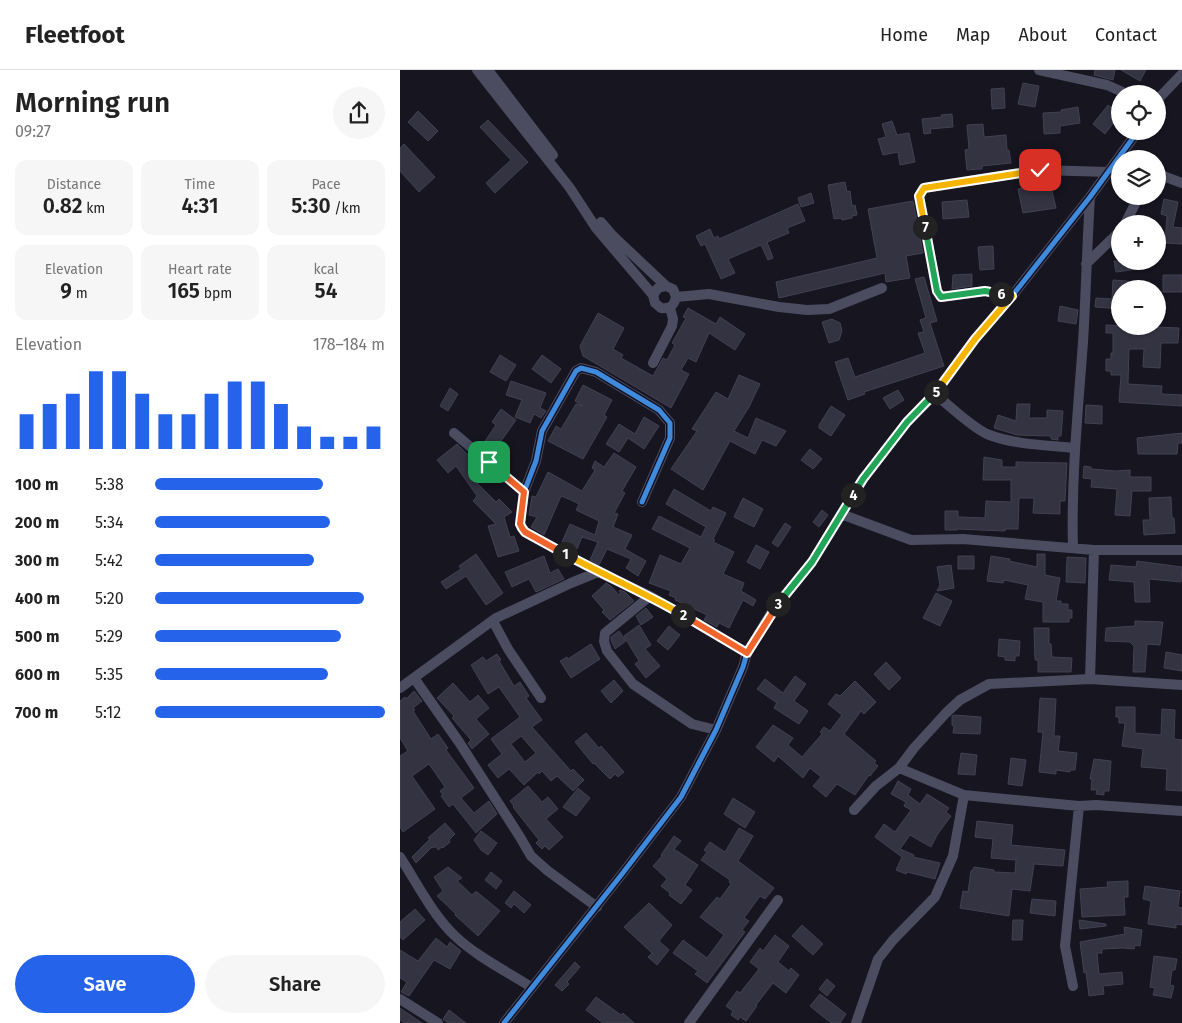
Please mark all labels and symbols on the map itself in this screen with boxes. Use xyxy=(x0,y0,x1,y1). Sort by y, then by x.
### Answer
pin xyxy=(1019,149,1061,191)
pin: 7 xyxy=(912,214,938,240)
pin: 6 xyxy=(988,282,1014,306)
pin: 5 xyxy=(924,380,948,404)
pin xyxy=(468,441,510,483)
pin: 4 xyxy=(840,482,866,508)
pin: 1 xyxy=(552,542,578,566)
pin: 3 xyxy=(766,592,790,616)
pin: 2 xyxy=(670,602,696,628)

